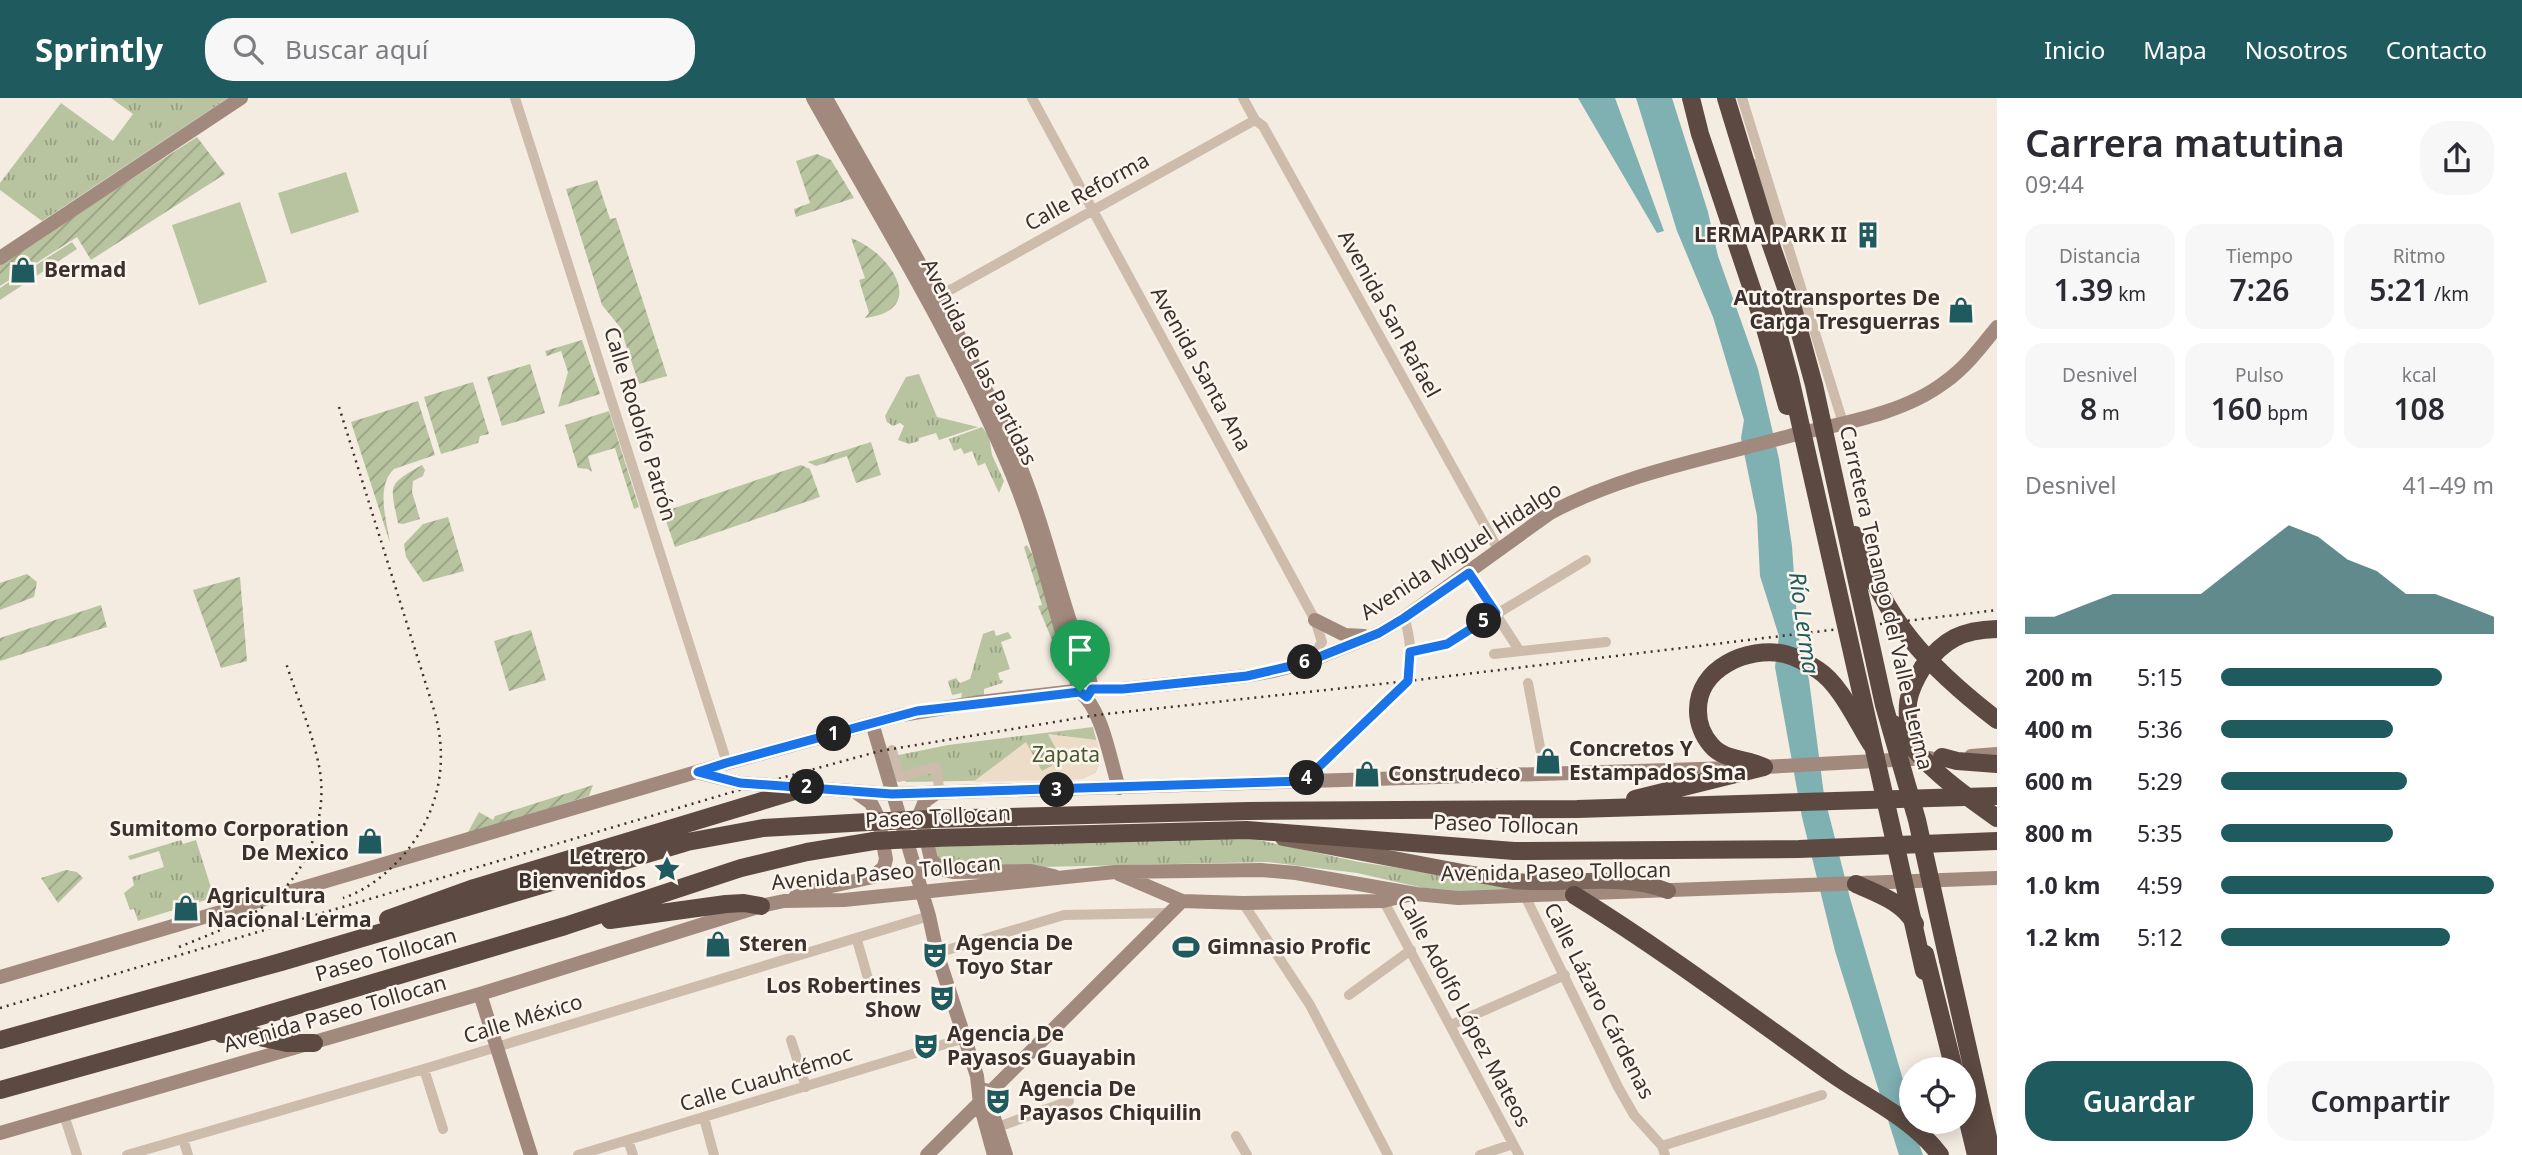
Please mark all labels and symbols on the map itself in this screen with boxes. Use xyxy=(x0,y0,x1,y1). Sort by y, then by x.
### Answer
street label: Calle Reforma xyxy=(1019,145,1154,237)
place label: LERMA PARK II xyxy=(1694,220,1847,248)
building icon: LERMA PARK II xyxy=(1853,220,1883,250)
street label: Avenida San Rafael xyxy=(1332,225,1448,402)
street label: Avenida de las Partidas xyxy=(916,253,1044,470)
shop icon: Bermad xyxy=(8,255,38,285)
place label: Bermad xyxy=(44,255,126,283)
street label: Avenida Santa Ana xyxy=(1145,281,1259,456)
place label: Autotransportes De Carga Tresguerras xyxy=(1733,283,1940,335)
shop icon: Autotransportes De Carga Tresguerras xyxy=(1946,295,1976,325)
street label: Calle Rodolfo Patrón xyxy=(598,323,684,524)
street label: Carretera Tenango del Valle - Lerma xyxy=(1834,423,1940,773)
street label: Avenida Miguel Hidalgo xyxy=(1355,475,1566,626)
water label: Río Lerma xyxy=(1782,570,1828,676)
pin: 5 xyxy=(1466,603,1502,638)
pin xyxy=(1050,620,1110,692)
pin: 6 xyxy=(1288,644,1322,680)
pin: 1 xyxy=(816,716,852,752)
place label: Concretos Y Estampados Sma xyxy=(1569,734,1746,786)
park label: Zapata xyxy=(1032,740,1100,768)
shop icon: Concretos Y Estampados Sma xyxy=(1533,746,1563,776)
shop icon: Construdeco xyxy=(1352,759,1382,789)
place label: Construdeco xyxy=(1388,759,1521,787)
pin: 4 xyxy=(1290,760,1324,796)
pin: 2 xyxy=(790,770,824,804)
pin: 3 xyxy=(1040,772,1074,808)
street label: Paseo Tollocan xyxy=(864,798,1012,834)
street label: Paseo Tollocan xyxy=(1433,807,1579,841)
place label: Sumitomo Corporation De Mexico xyxy=(110,814,349,866)
shop icon: Sumitomo Corporation De Mexico xyxy=(355,826,385,856)
place label: Letrero Bienvenidos xyxy=(518,842,646,894)
street label: Avenida Paseo Tollocan xyxy=(770,848,1002,896)
place icon: Letrero Bienvenidos xyxy=(652,854,682,884)
street label: Avenida Paseo Tollocan xyxy=(1441,855,1671,887)
place label: Agricultura Nacional Lerma xyxy=(207,881,372,933)
street label: Calle Adolfo López Mateos xyxy=(1392,889,1538,1132)
shop icon: Agricultura Nacional Lerma xyxy=(171,893,201,923)
street label: Calle Lázaro Cárdenas xyxy=(1538,898,1662,1104)
street label: Paseo Tollocan xyxy=(312,920,460,988)
place label: Agencia De Toyo Star xyxy=(956,928,1073,980)
shop icon: Steren xyxy=(703,929,733,959)
place label: Steren xyxy=(739,929,807,957)
sports icon: Gimnasio Profic xyxy=(1171,932,1201,962)
place label: Gimnasio Profic xyxy=(1207,932,1371,960)
theatre icon: Agencia De Toyo Star xyxy=(920,940,950,970)
street label: Avenida Paseo Tollocan xyxy=(220,968,449,1058)
place label: Los Robertines Show xyxy=(766,971,921,1023)
theatre icon: Los Robertines Show xyxy=(927,983,957,1013)
street label: Calle México xyxy=(460,987,586,1049)
place label: Agencia De Payasos Guayabin xyxy=(947,1019,1136,1071)
theatre icon: Agencia De Payasos Guayabin xyxy=(911,1031,941,1061)
street label: Calle Cuauhtémoc xyxy=(676,1038,855,1118)
place label: Agencia De Payasos Chiquilin xyxy=(1019,1074,1202,1126)
theatre icon: Agencia De Payasos Chiquilin xyxy=(983,1086,1013,1116)

